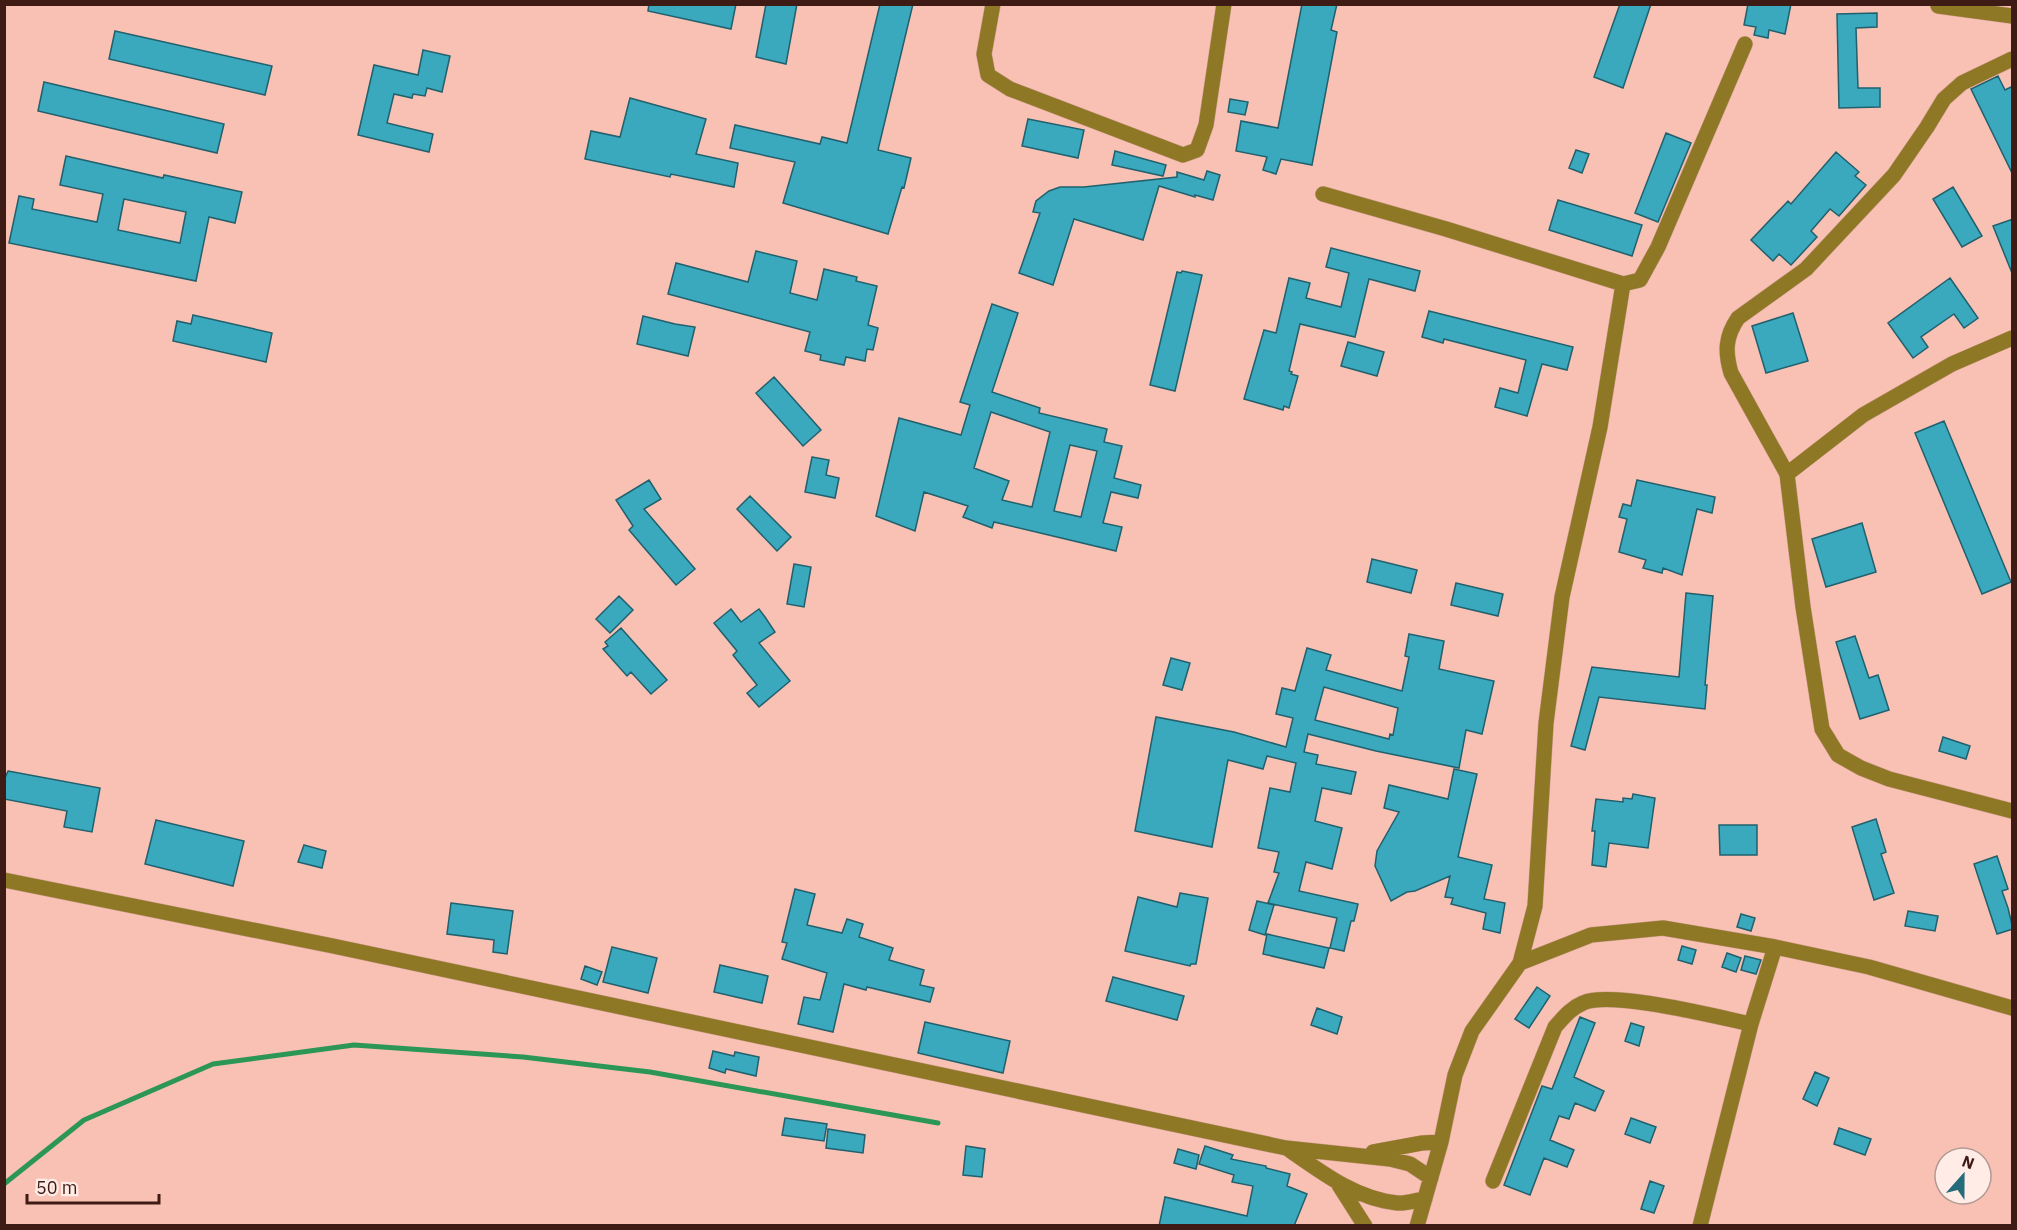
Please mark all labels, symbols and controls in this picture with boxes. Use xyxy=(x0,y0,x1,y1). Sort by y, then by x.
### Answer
north arrow xyxy=(1933,1146,1993,1206)
text: N xyxy=(1959,1151,1977,1173)
scale bar xyxy=(27,1167,159,1205)
text: 50 m xyxy=(36,1176,78,1199)

